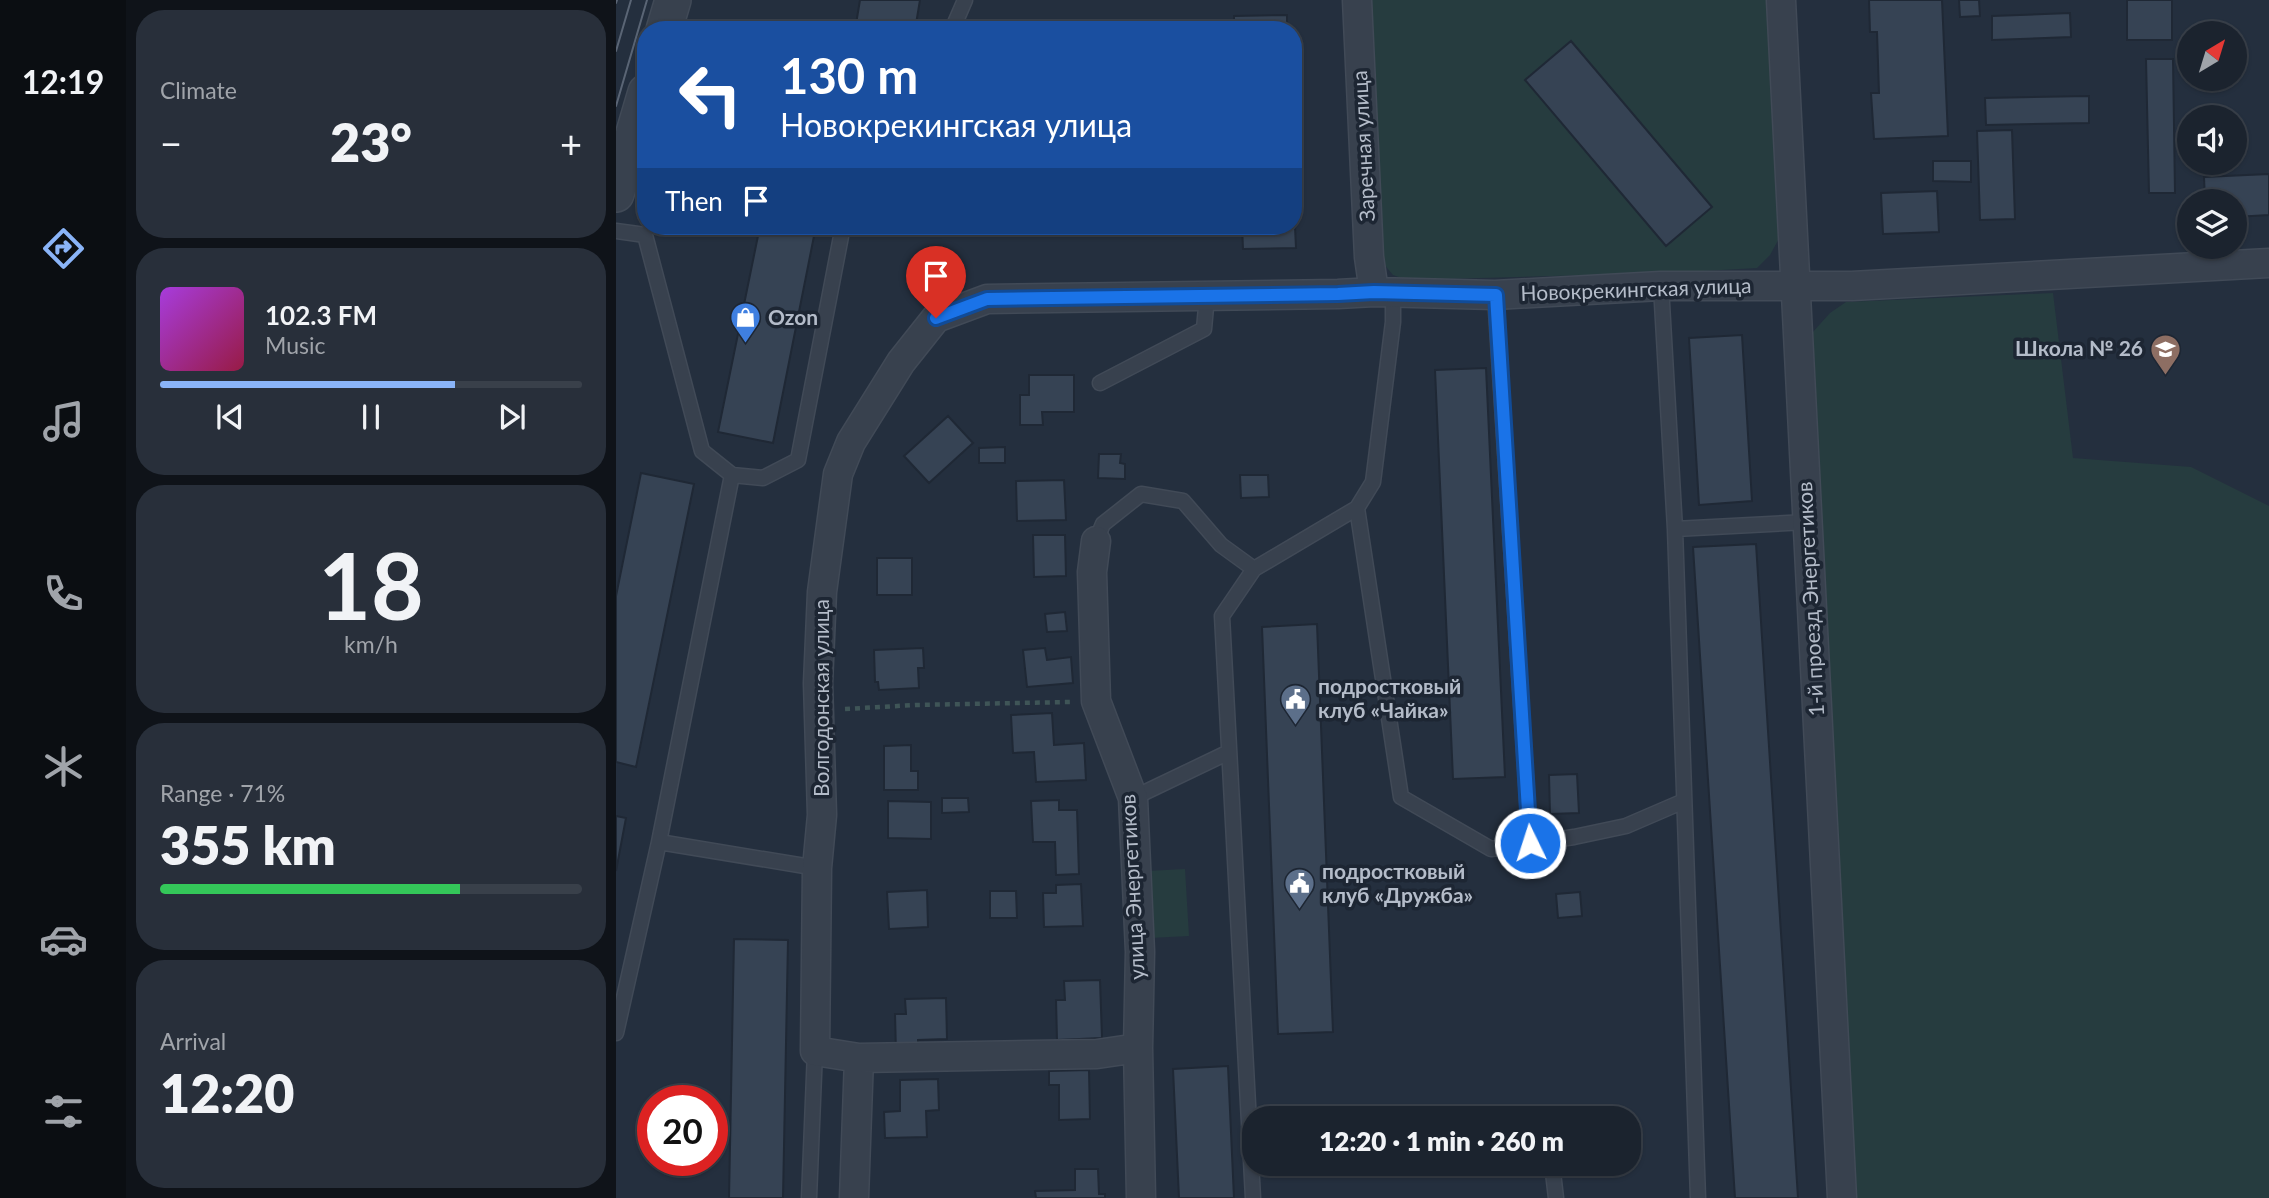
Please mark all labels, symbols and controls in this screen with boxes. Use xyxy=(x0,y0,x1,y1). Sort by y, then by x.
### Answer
north arrow xyxy=(2177,21,2247,91)
map controls xyxy=(2177,21,2247,259)
text: 130 m xyxy=(780,46,918,104)
icon: left xyxy=(665,49,756,140)
text: 12:19 xyxy=(22,62,104,101)
street label: Заречная улица xyxy=(1346,70,1379,222)
text: Climate xyxy=(160,76,237,104)
text: Новокрекингская улица xyxy=(780,105,1132,144)
button: sound xyxy=(2177,105,2247,175)
text: 23° xyxy=(330,111,412,173)
text: − xyxy=(160,120,182,166)
text: + xyxy=(560,120,582,166)
icon: arrive xyxy=(737,182,775,220)
text: Then xyxy=(665,185,723,217)
button: layers xyxy=(2177,189,2247,259)
icon: directions xyxy=(39,224,88,273)
pin xyxy=(906,246,966,318)
icon: arrive xyxy=(917,257,955,295)
street label: Новокрекингская улица xyxy=(1520,272,1752,305)
text: 102.3 FM xyxy=(265,299,377,331)
shop icon: Ozon xyxy=(728,301,762,345)
place label: Ozon xyxy=(768,304,818,329)
text: Music xyxy=(265,331,325,359)
school or university icon: Школа № 26 xyxy=(2149,332,2183,376)
place label: Школа № 26 xyxy=(2015,335,2143,360)
icon: music xyxy=(39,397,88,446)
icon: previous xyxy=(211,398,249,436)
icon: pause xyxy=(352,398,390,436)
icon: next xyxy=(493,398,531,436)
street label: 1-й проезд Энергетиков xyxy=(1791,481,1828,717)
text: 18 xyxy=(318,530,424,639)
icon: phone xyxy=(39,569,88,618)
street label: Волгодонская улица xyxy=(808,599,833,797)
text: km/h xyxy=(344,630,398,658)
place label: подростковый клуб «Чайка» xyxy=(1318,673,1461,722)
public building icon: подростковый клуб «Чайка» xyxy=(1278,682,1312,726)
icon: climate xyxy=(39,742,88,791)
text: Range · 71% xyxy=(160,779,285,807)
street label: улица Энергетиков xyxy=(1114,794,1149,981)
position arrow xyxy=(1493,806,1567,880)
text: 355 km xyxy=(160,814,336,876)
place label: подростковый клуб «Дружба» xyxy=(1322,858,1473,907)
public building icon: подростковый клуб «Дружба» xyxy=(1282,867,1316,911)
icon: car xyxy=(39,915,88,964)
text: Arrival xyxy=(160,1027,226,1055)
text: 12:20 xyxy=(160,1062,294,1124)
speed limit sign: 20 xyxy=(637,1085,728,1176)
icon: filters xyxy=(39,1087,88,1136)
text: 12:20 · 1 min · 260 m xyxy=(1319,1125,1564,1157)

